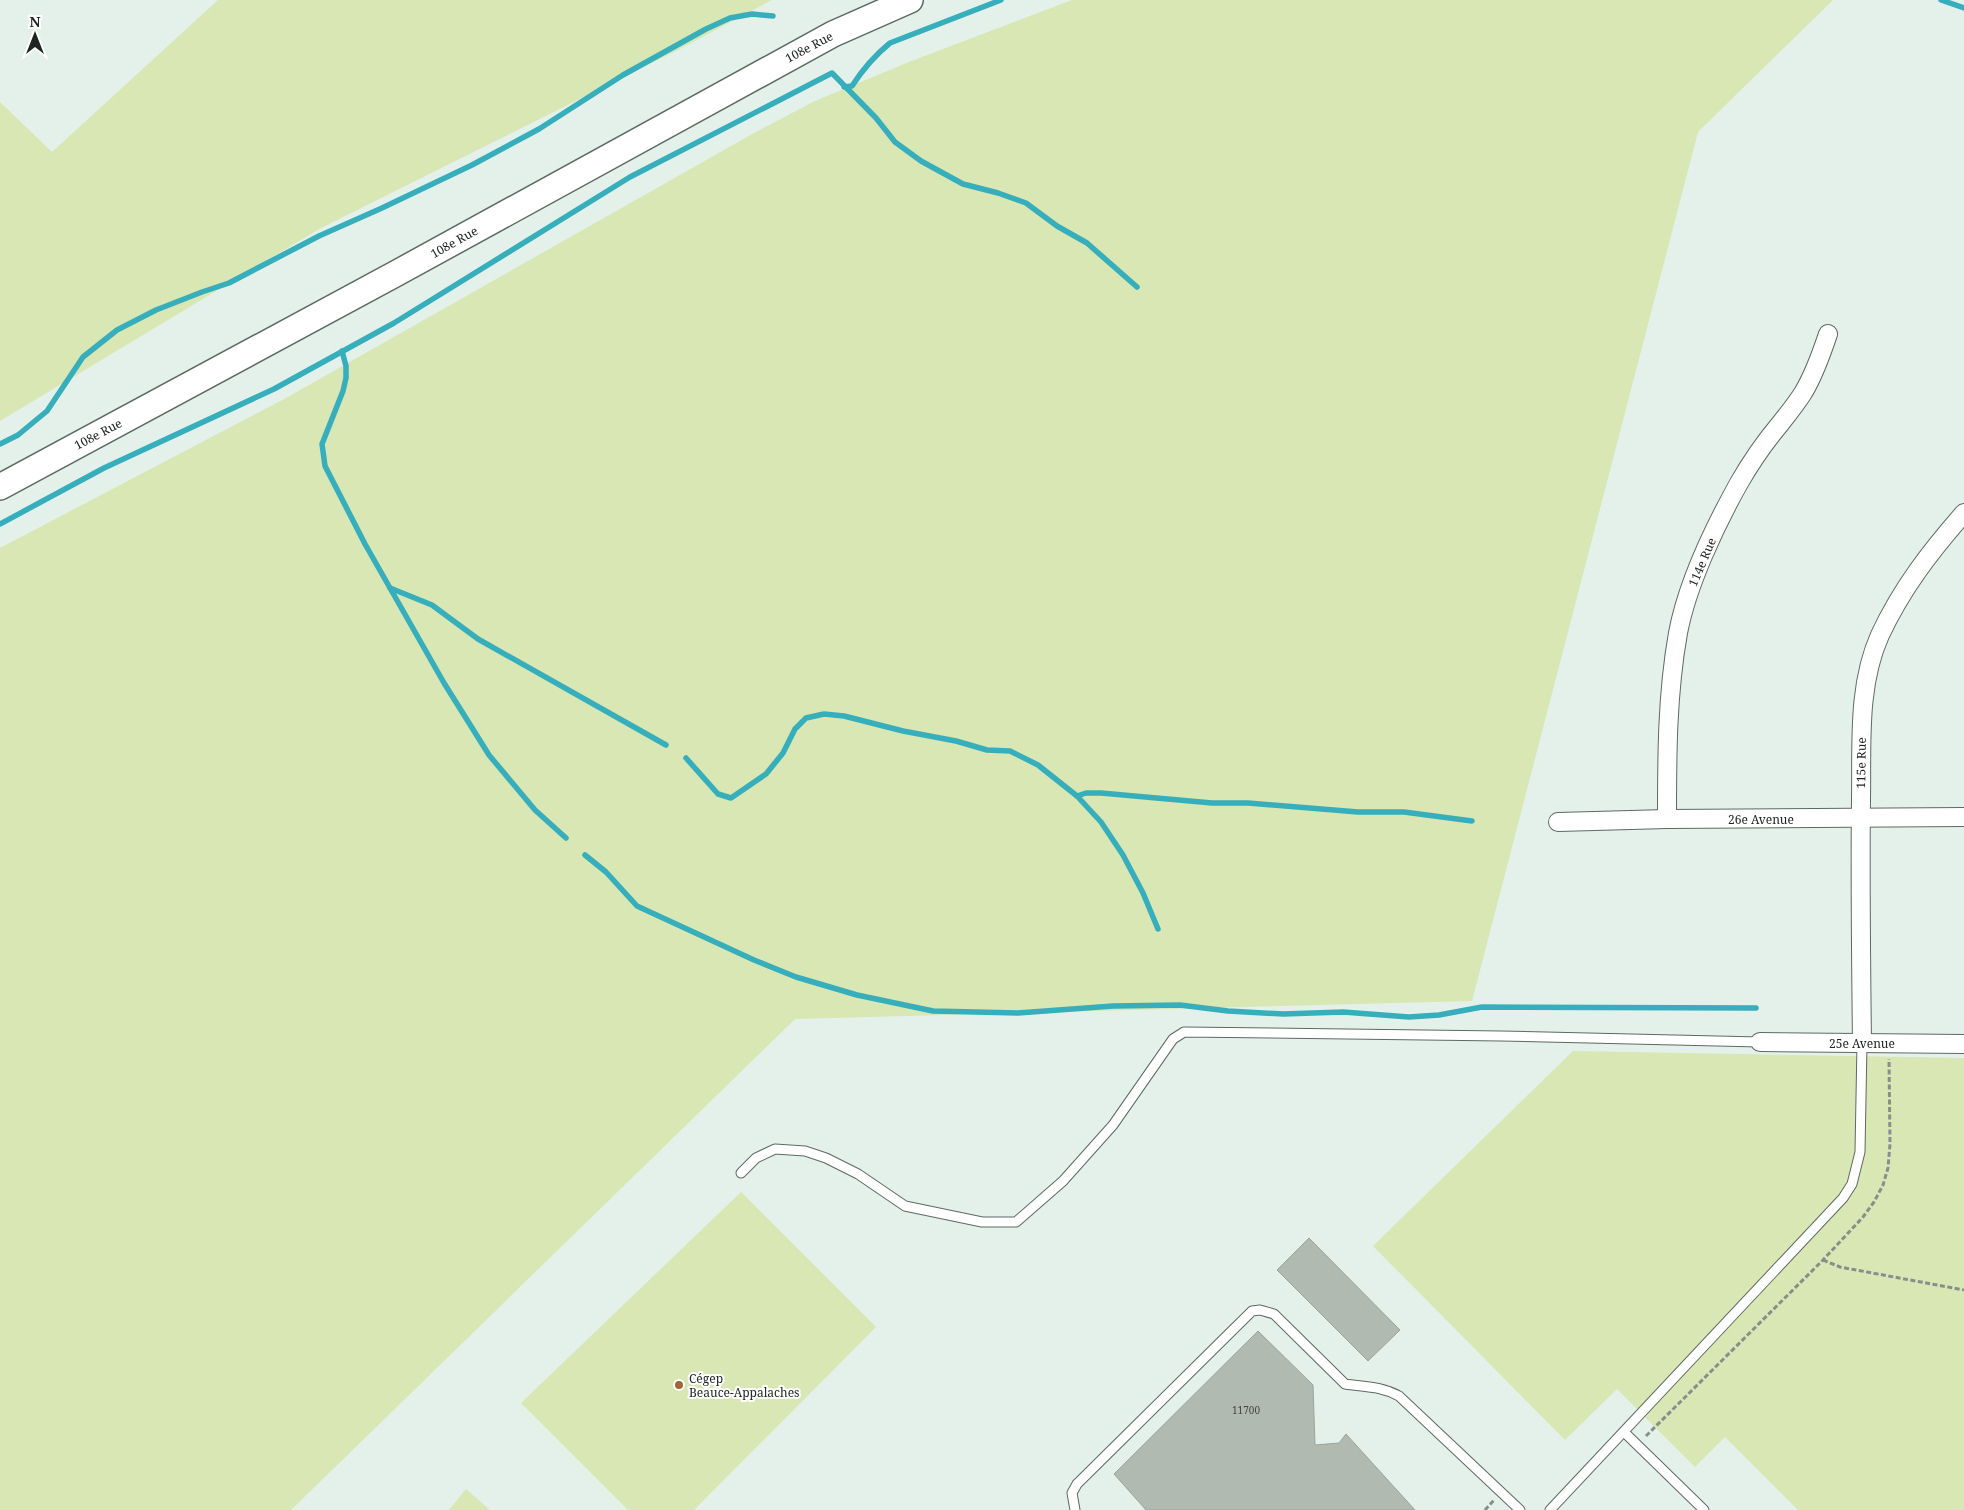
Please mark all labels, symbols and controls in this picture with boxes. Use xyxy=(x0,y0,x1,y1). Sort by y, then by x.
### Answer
north arrow xyxy=(10,10,60,60)
text: N xyxy=(29,12,41,31)
street label: 108e Rue xyxy=(782,27,836,67)
street label: 108e Rue xyxy=(427,222,481,262)
street label: 108e Rue xyxy=(71,414,125,454)
street label: 114e Rue xyxy=(1684,535,1720,589)
street label: 115e Rue xyxy=(1852,737,1870,789)
street label: 26e Avenue xyxy=(1728,811,1794,828)
street label: 25e Avenue xyxy=(1829,1035,1895,1052)
place label: Cégep Beauce-Appalaches xyxy=(689,1370,799,1401)
marker: Cégep Beauce-Appalaches xyxy=(673,1379,685,1391)
house number: 11700 xyxy=(1232,1403,1260,1417)

